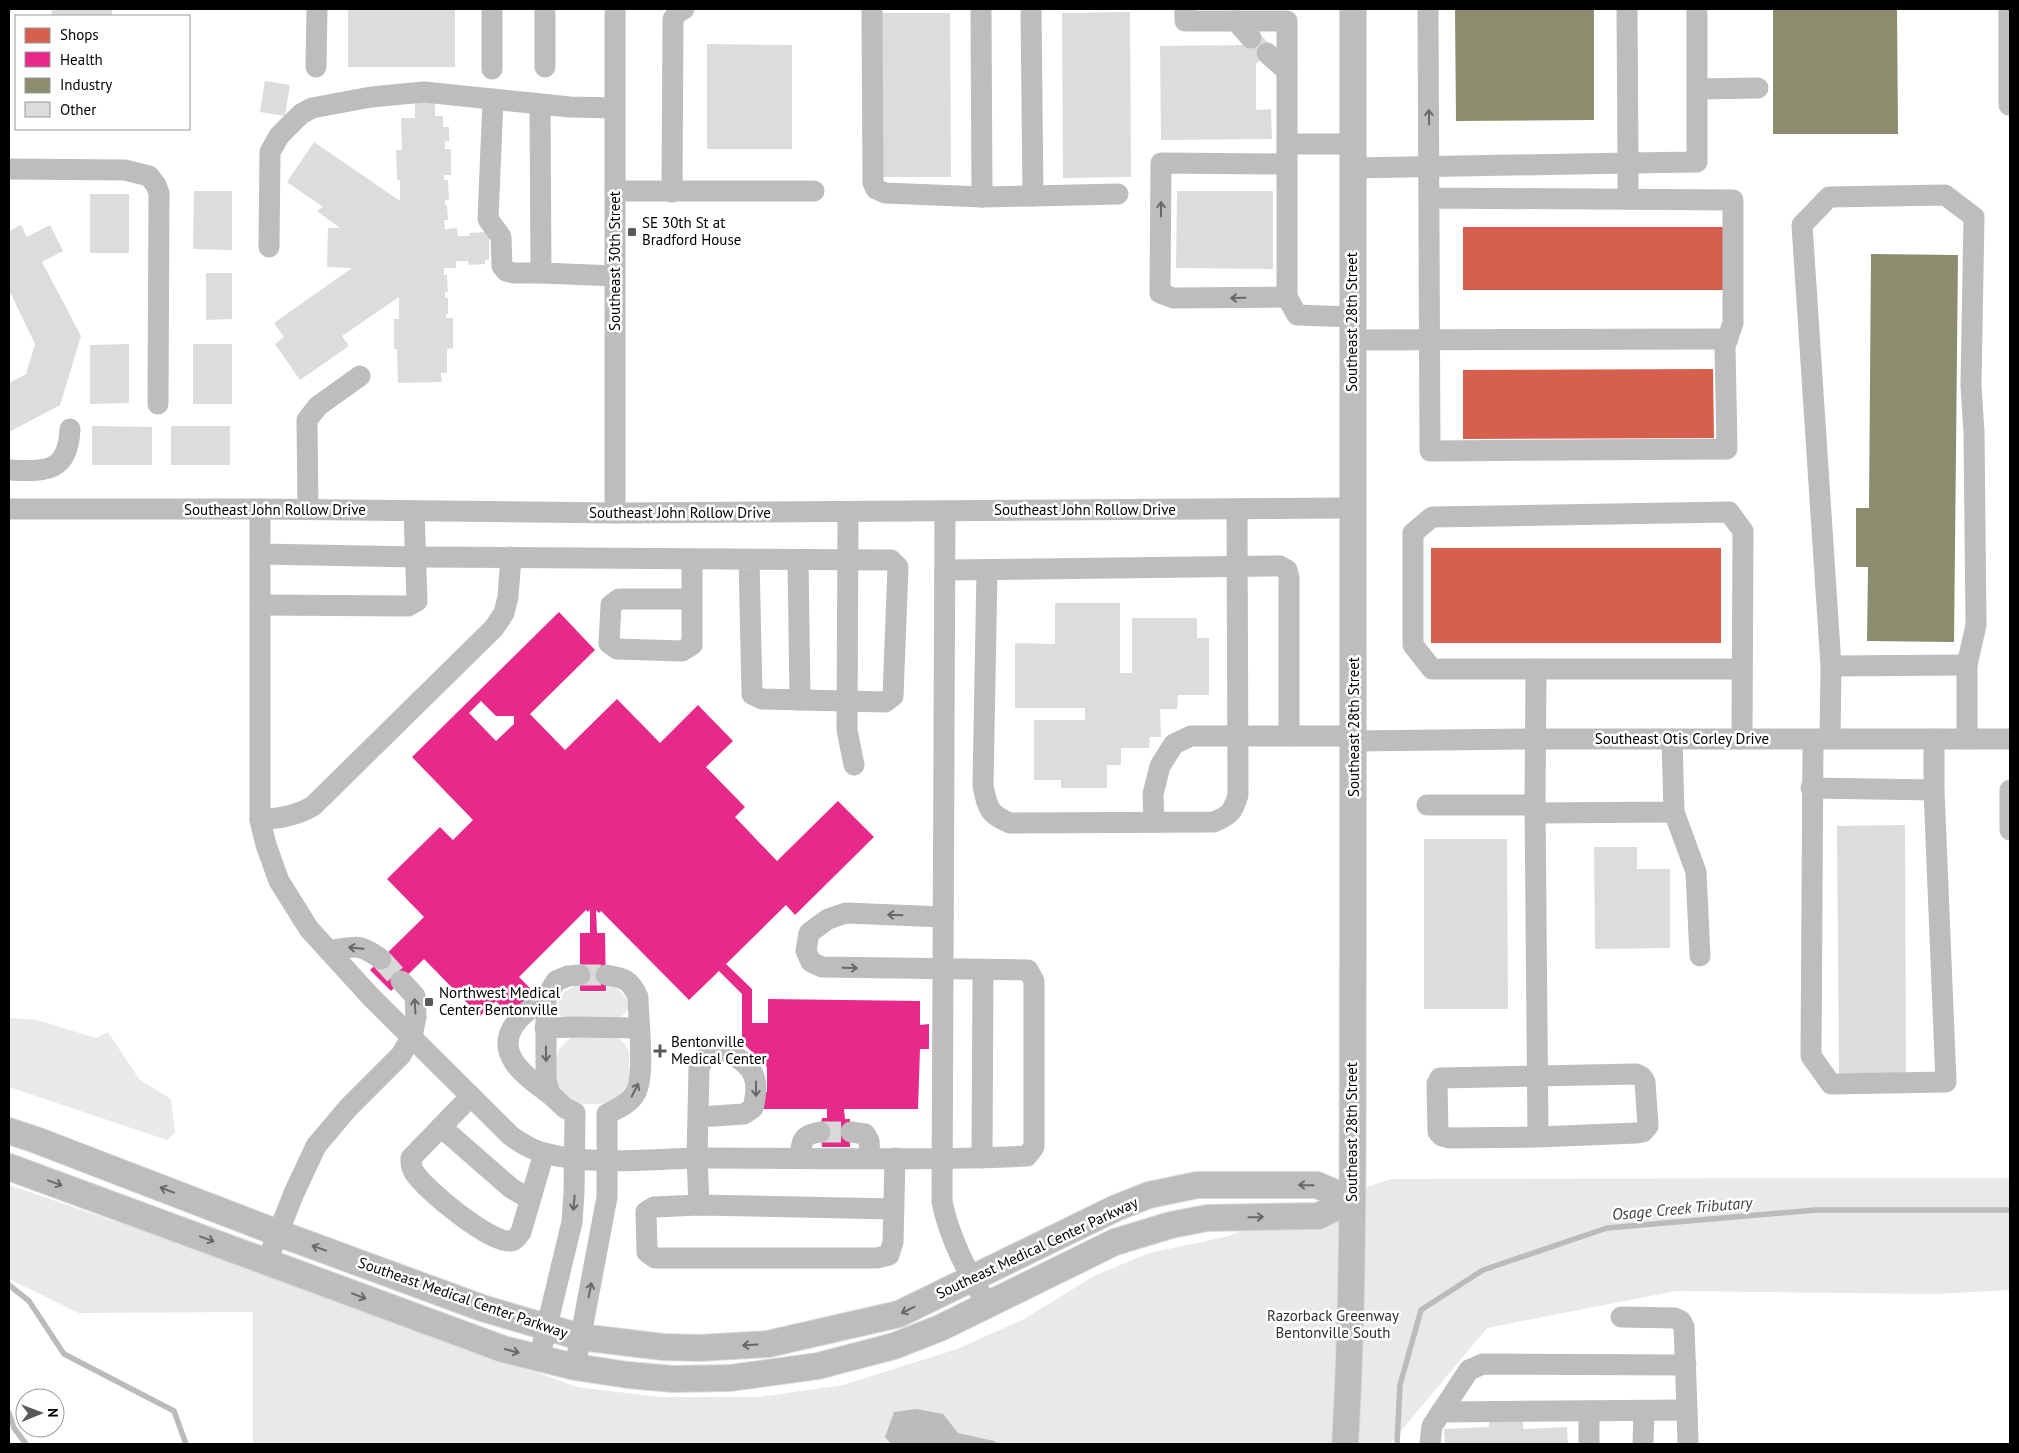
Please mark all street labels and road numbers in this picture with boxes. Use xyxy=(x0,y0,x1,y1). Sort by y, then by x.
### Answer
street label: Southeast 30th Street xyxy=(605,191,624,331)
street label: Southeast 28th Street xyxy=(1342,252,1361,392)
street label: Southeast John Rollow Drive xyxy=(184,500,366,519)
street label: Southeast John Rollow Drive xyxy=(994,500,1176,519)
street label: Southeast John Rollow Drive xyxy=(589,503,771,522)
street label: Southeast 28th Street xyxy=(1344,657,1363,797)
street label: Southeast Otis Corley Drive xyxy=(1595,729,1769,748)
street label: Southeast 28th Street xyxy=(1342,1062,1361,1202)
street label: Southeast Medical Center Parkway xyxy=(933,1192,1141,1303)
street label: Southeast Medical Center Parkway xyxy=(356,1253,571,1342)

